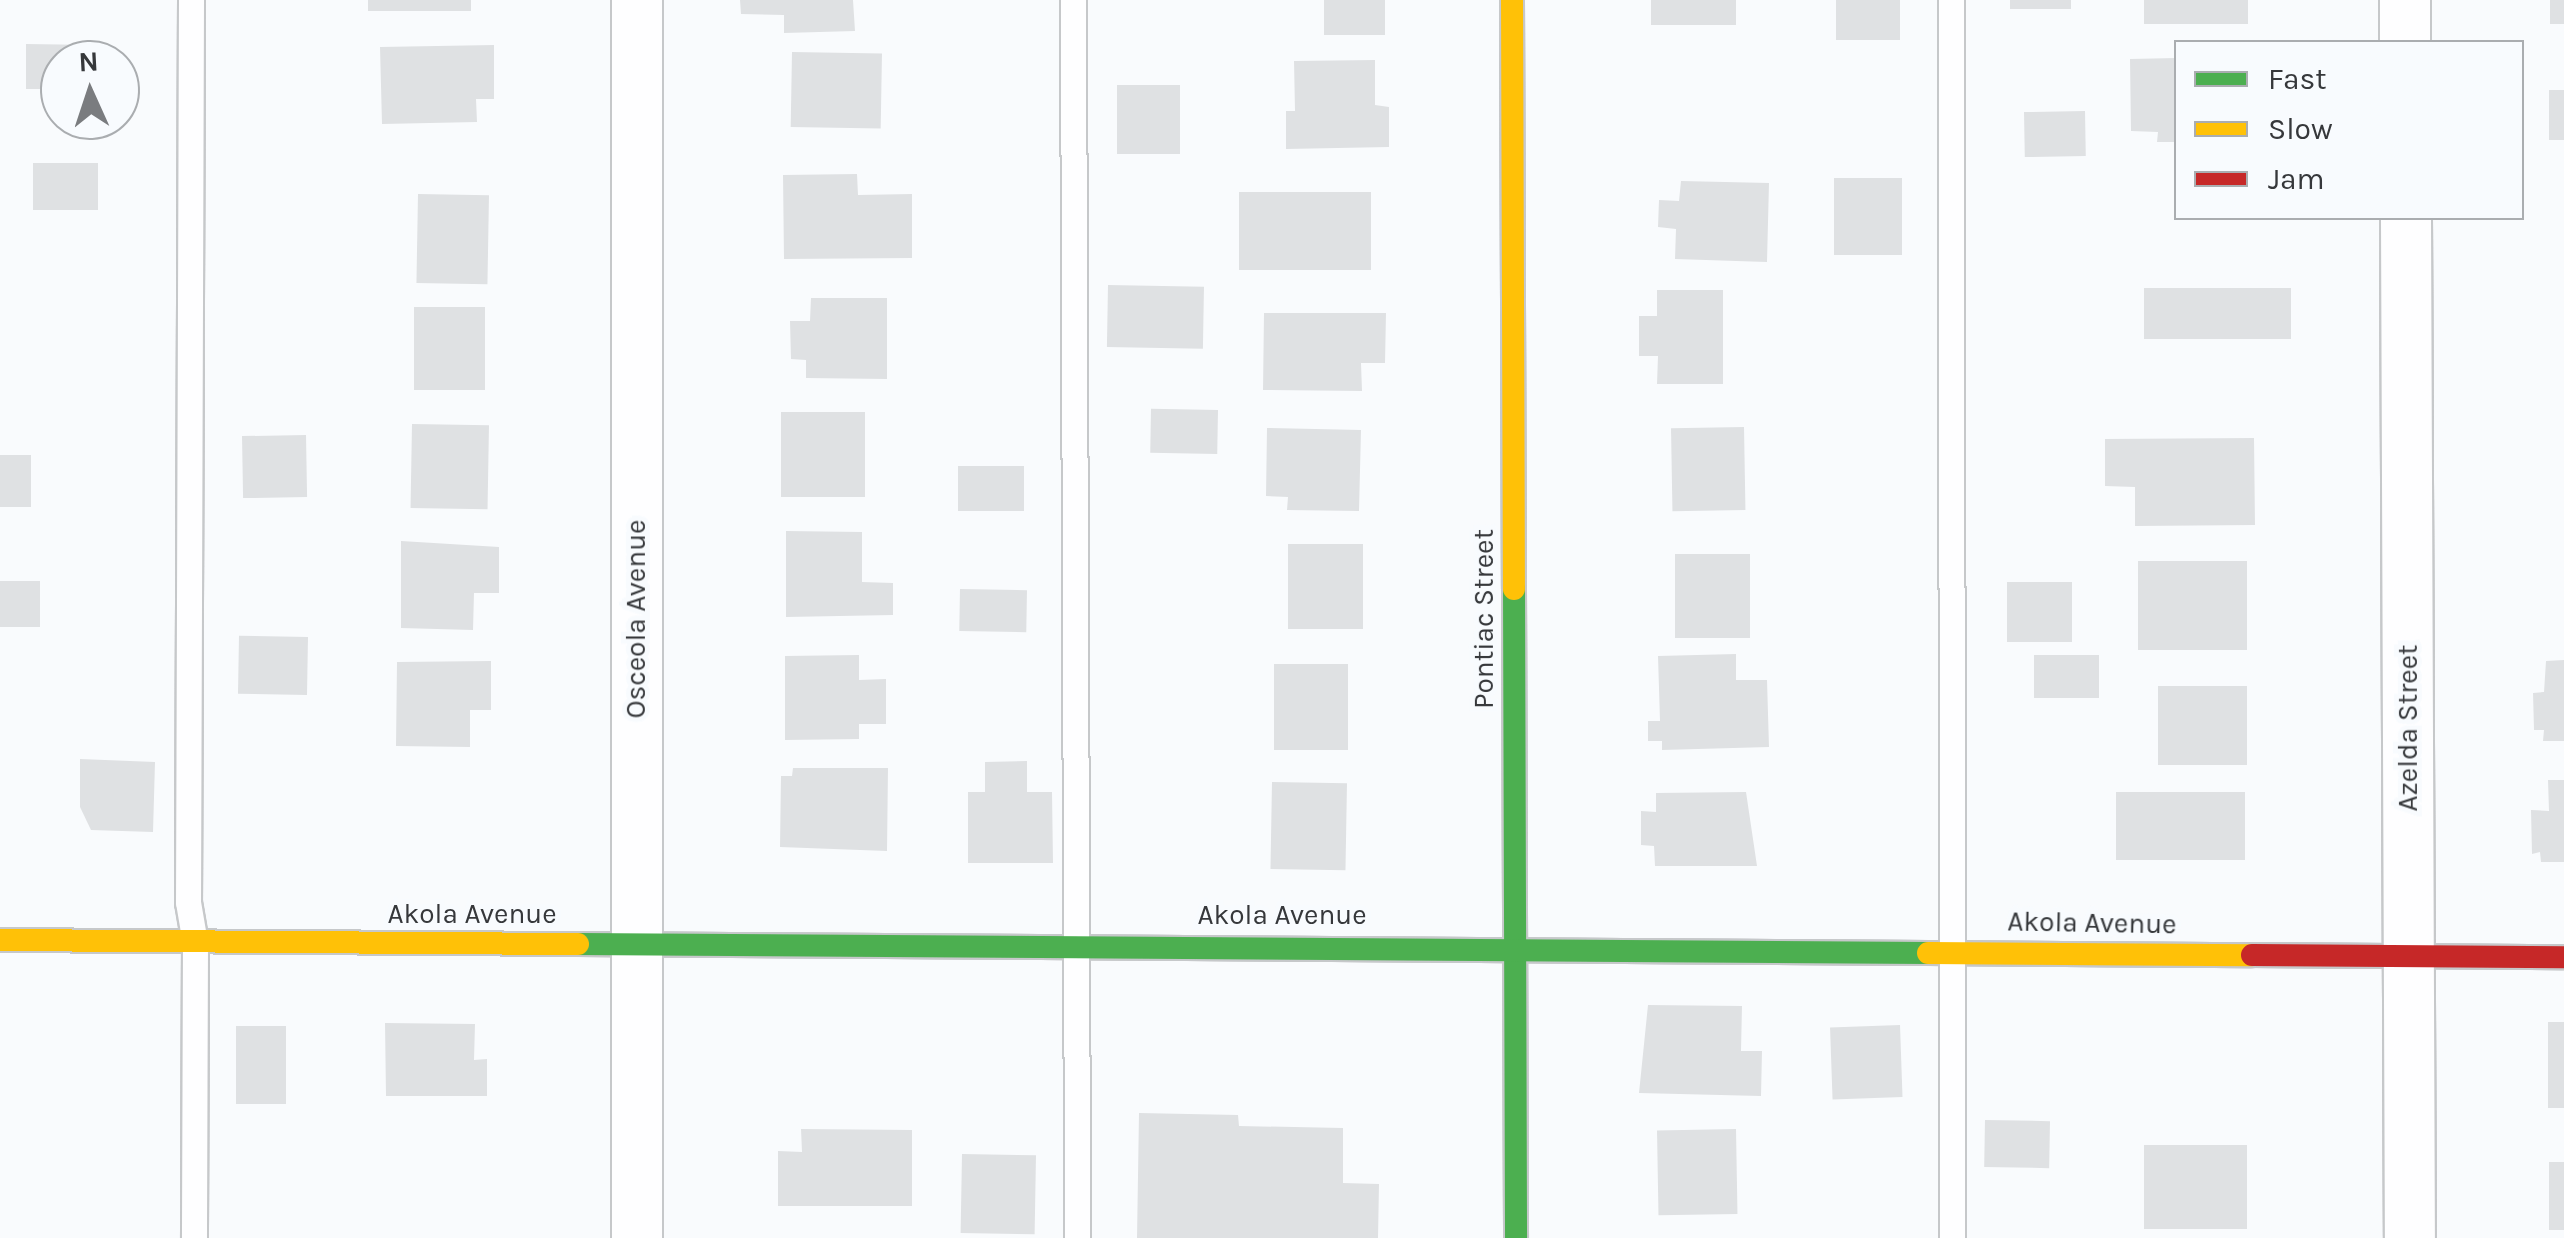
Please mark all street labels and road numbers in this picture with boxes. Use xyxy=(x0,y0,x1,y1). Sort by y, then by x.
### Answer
street label: Osceola Avenue xyxy=(619,520,653,718)
street label: Pontiac Street xyxy=(1467,529,1501,709)
street label: Azelda Street xyxy=(2391,644,2425,812)
street label: Akola Avenue xyxy=(387,897,557,931)
street label: Akola Avenue xyxy=(1197,898,1367,932)
street label: Akola Avenue xyxy=(2007,905,2177,941)

